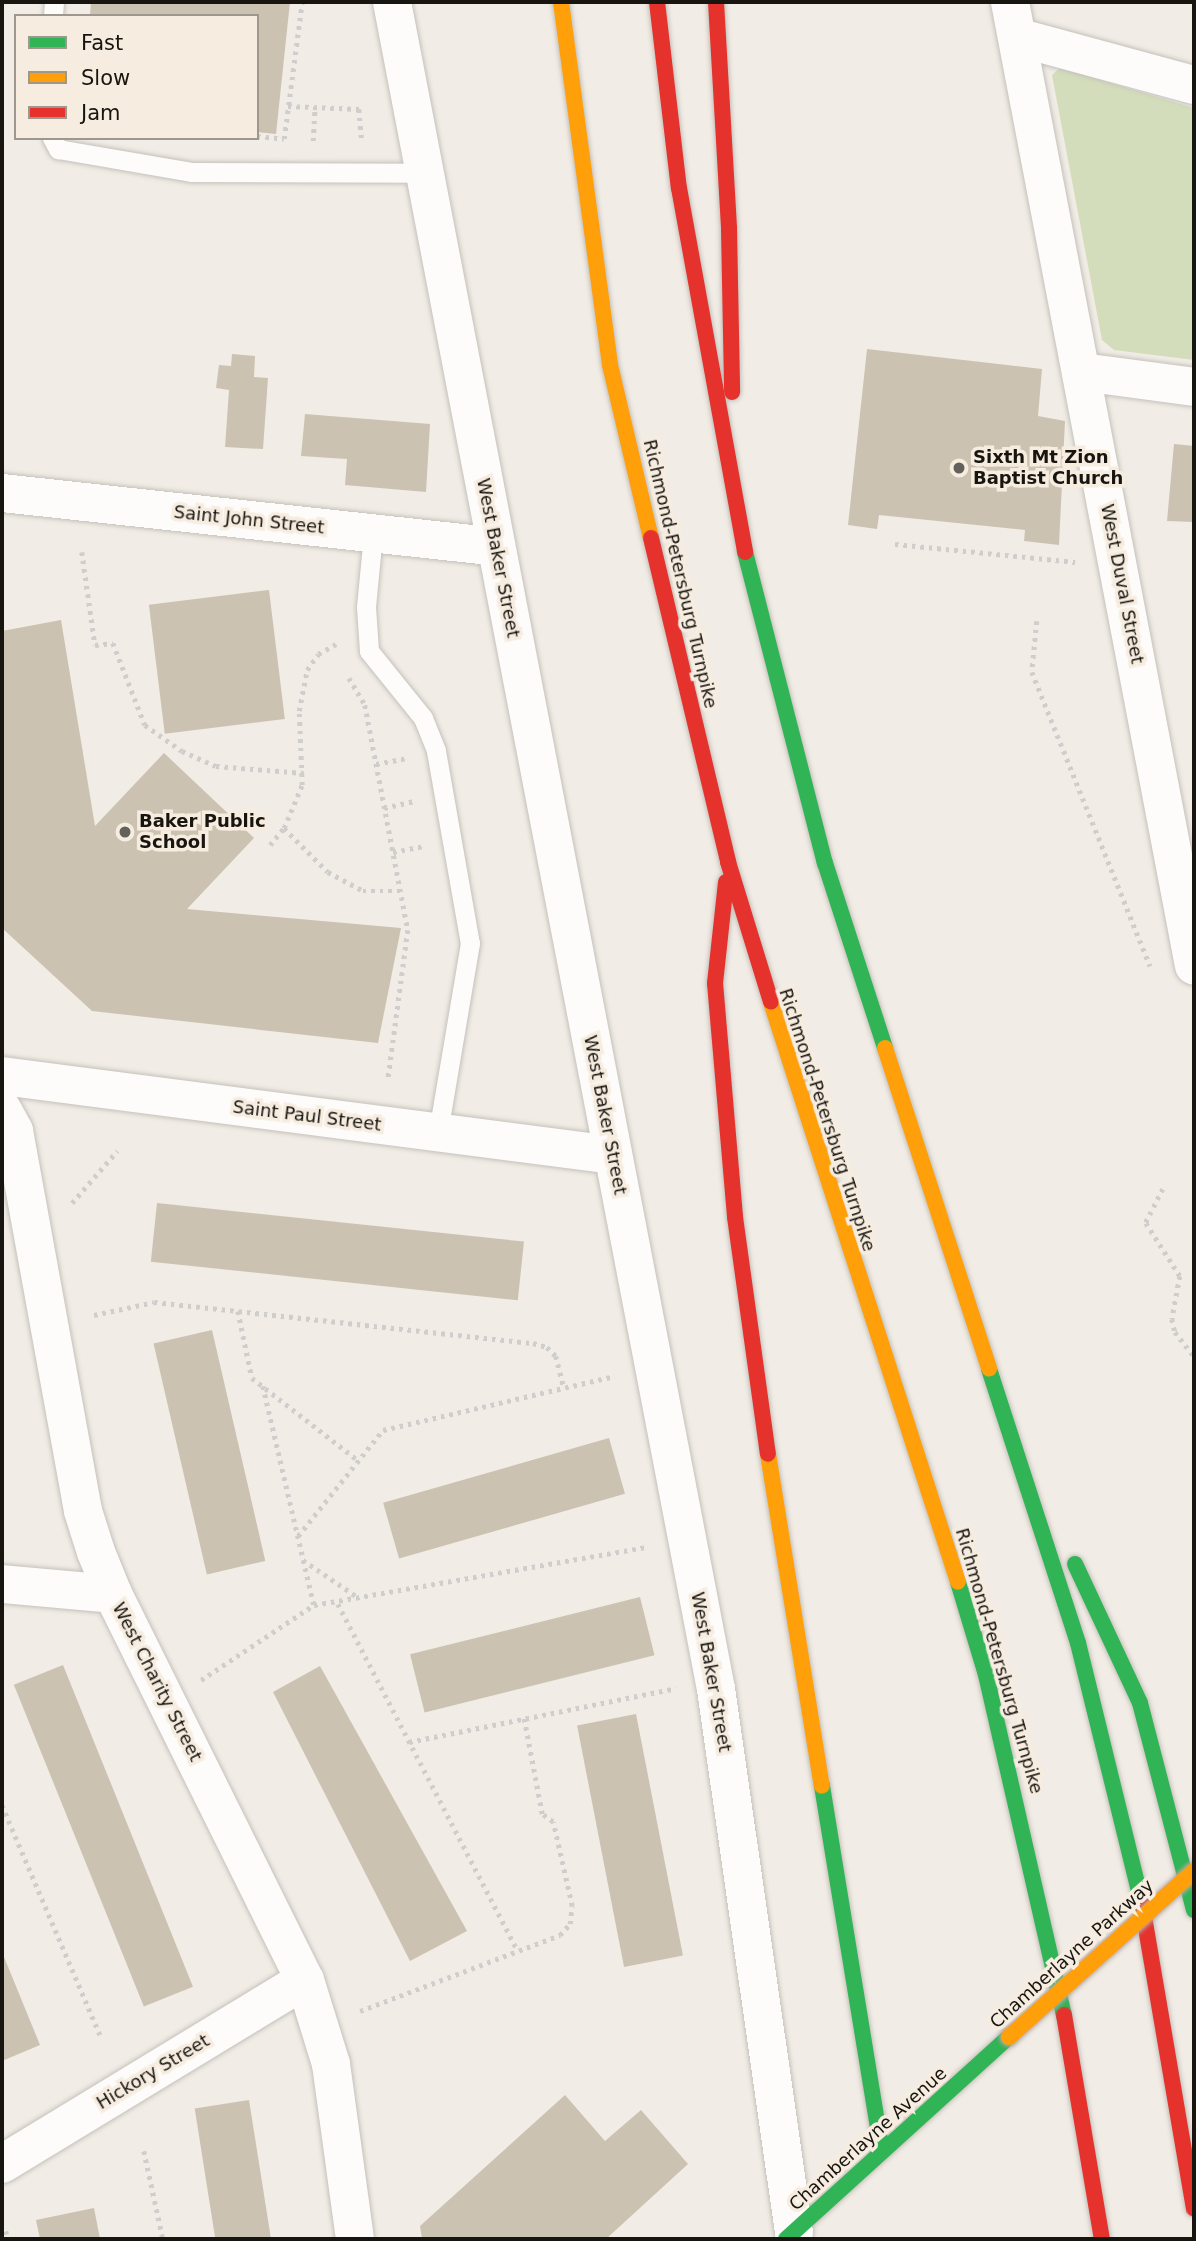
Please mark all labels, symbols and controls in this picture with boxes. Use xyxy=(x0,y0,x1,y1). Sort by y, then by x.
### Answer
legend xyxy=(14,14,259,140)
text: Fast xyxy=(81,31,123,55)
text: Slow xyxy=(81,66,130,90)
text: Jam xyxy=(81,101,121,125)
street label: Richmond-Petersburg Turnpike xyxy=(639,437,721,711)
place label: Sixth Mt Zion Baptist Church xyxy=(973,447,1123,490)
marker: Sixth Mt Zion Baptist Church xyxy=(951,460,967,476)
street label: West Baker Street xyxy=(472,476,524,640)
street label: Saint John Street xyxy=(173,501,325,539)
street label: West Duval Street xyxy=(1096,502,1148,666)
place label: Baker Public School xyxy=(139,811,266,854)
marker: Baker Public School xyxy=(117,824,133,840)
street label: Richmond-Petersburg Turnpike xyxy=(774,986,880,1254)
street label: West Baker Street xyxy=(579,1033,631,1197)
street label: Saint Paul Street xyxy=(231,1096,383,1136)
street label: Richmond-Petersburg Turnpike xyxy=(951,1526,1047,1796)
street label: West Baker Street xyxy=(686,1590,736,1754)
street label: West Charity Street xyxy=(108,1599,206,1765)
street label: Chamberlayne Parkway xyxy=(986,1875,1158,2033)
street label: Hickory Street xyxy=(93,2030,213,2114)
street label: Chamberlayne Avenue xyxy=(785,2063,951,2215)

